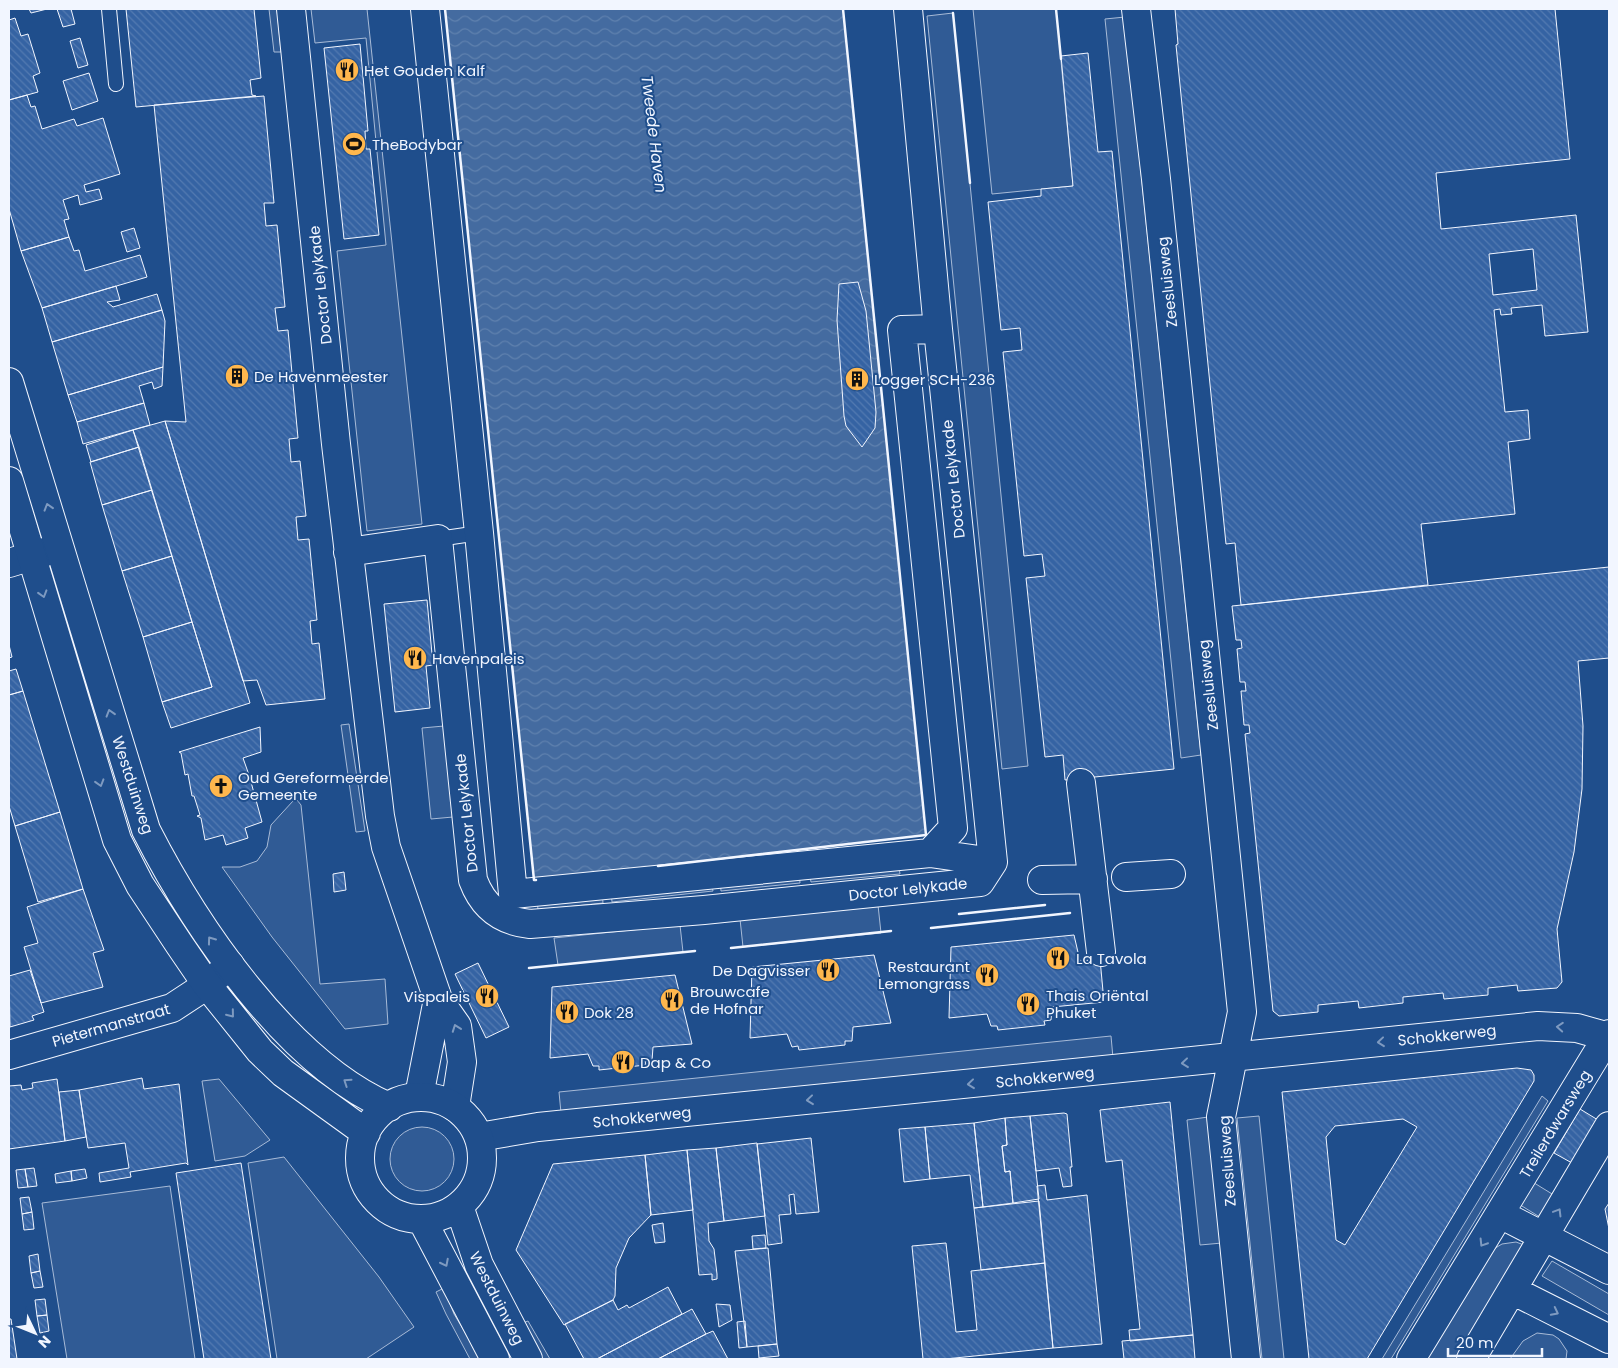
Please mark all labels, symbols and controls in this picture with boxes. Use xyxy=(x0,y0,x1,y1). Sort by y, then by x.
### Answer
restaurant icon: Het Gouden Kalf xyxy=(334,57,360,83)
place label: Het Gouden Kalf xyxy=(364,60,485,81)
water label: Tweede Haven xyxy=(635,74,673,194)
sports icon: TheBodybar xyxy=(341,131,367,157)
place label: TheBodybar xyxy=(372,134,463,155)
street label: Doctor Lelykade xyxy=(303,225,337,345)
street label: Zeesluisweg xyxy=(1152,236,1182,328)
building icon: De Havenmeester xyxy=(224,363,250,389)
place label: De Havenmeester xyxy=(254,366,388,387)
building icon: Logger SCH-236 xyxy=(844,366,870,392)
place label: Logger SCH-236 xyxy=(874,369,995,390)
street label: Doctor Lelykade xyxy=(936,419,970,539)
one-way arrow xyxy=(44,504,54,512)
one-way arrow xyxy=(38,590,48,598)
street label: Zeesluisweg xyxy=(1193,639,1223,731)
restaurant icon: Havenpaleis xyxy=(402,645,428,671)
place label: Havenpaleis xyxy=(432,648,525,669)
one-way arrow xyxy=(106,710,116,718)
street label: Westduinweg xyxy=(107,733,159,837)
street label: Doctor Lelykade xyxy=(449,753,483,873)
place label: Oud Gereformeerde Gemeente xyxy=(238,767,389,805)
church icon: Oud Gereformeerde Gemeente xyxy=(208,773,234,799)
one-way arrow xyxy=(95,779,105,787)
street label: Doctor Lelykade xyxy=(848,872,968,906)
one-way arrow xyxy=(208,936,218,945)
restaurant icon: La Tavola xyxy=(1045,945,1071,971)
place label: La Tavola xyxy=(1076,948,1147,969)
place label: Restaurant Lemongrass xyxy=(878,956,970,994)
restaurant icon: De Dagvisser xyxy=(815,957,841,983)
place label: De Dagvisser xyxy=(713,960,810,981)
restaurant icon: Restaurant Lemongrass xyxy=(974,962,1000,988)
place label: Brouwcafe de Hofnar xyxy=(690,981,770,1019)
restaurant icon: Vispaleis xyxy=(474,983,500,1009)
place label: Thais Oriëntal Phuket xyxy=(1046,985,1149,1023)
place label: Vispaleis xyxy=(404,986,470,1007)
restaurant icon: Brouwcafe de Hofnar xyxy=(659,987,685,1013)
restaurant icon: Thais Oriëntal Phuket xyxy=(1015,991,1041,1017)
street label: Pietermanstraat xyxy=(50,998,172,1052)
restaurant icon: Dok 28 xyxy=(554,999,580,1025)
place label: Dok 28 xyxy=(584,1002,634,1023)
one-way arrow xyxy=(225,1008,233,1017)
street label: Schokkerweg xyxy=(1397,1019,1497,1051)
one-way arrow xyxy=(1556,1022,1564,1033)
one-way arrow xyxy=(452,1025,462,1033)
one-way arrow xyxy=(1376,1037,1384,1048)
restaurant icon: Dap & Co xyxy=(610,1049,636,1075)
place label: Dap & Co xyxy=(640,1052,711,1073)
one-way arrow xyxy=(1181,1057,1189,1068)
street label: Schokkerweg xyxy=(995,1061,1095,1093)
street label: Treilerdwarsweg xyxy=(1514,1066,1596,1182)
one-way arrow xyxy=(343,1078,352,1088)
one-way arrow xyxy=(967,1079,975,1090)
one-way arrow xyxy=(805,1095,813,1106)
street label: Schokkerweg xyxy=(592,1101,692,1133)
street label: Zeesluisweg xyxy=(1213,1115,1241,1207)
one-way arrow xyxy=(1551,1208,1561,1217)
one-way arrow xyxy=(1479,1237,1489,1246)
street label: Westduinweg xyxy=(464,1248,530,1348)
one-way arrow xyxy=(439,1258,449,1267)
one-way arrow xyxy=(1550,1306,1559,1316)
north arrow xyxy=(10,1308,60,1358)
scale bar xyxy=(1448,1326,1542,1358)
text: N xyxy=(34,1331,55,1353)
text: 20 m xyxy=(1456,1332,1494,1353)

